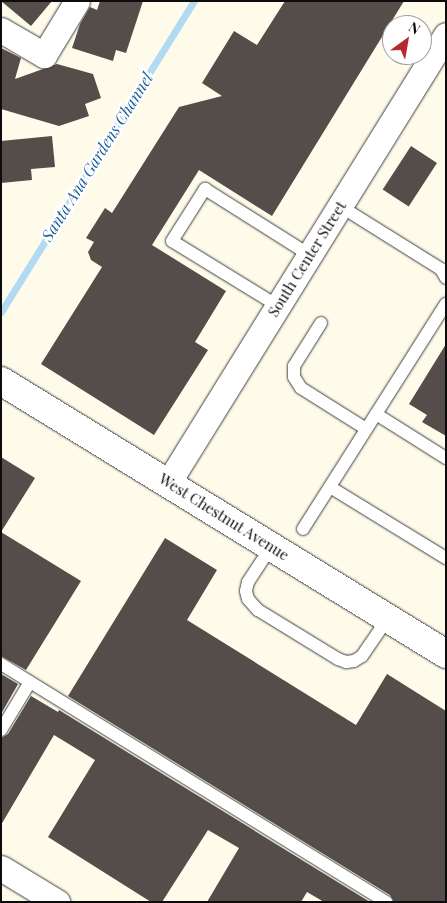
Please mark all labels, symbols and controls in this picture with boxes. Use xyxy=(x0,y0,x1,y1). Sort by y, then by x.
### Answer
north arrow xyxy=(382,15,432,65)
text: N xyxy=(405,17,424,38)
water label: Santa Ana Gardens Channel xyxy=(37,69,157,245)
street label: South Center Street xyxy=(264,198,350,320)
street label: West Chestnut Avenue xyxy=(155,469,293,565)

